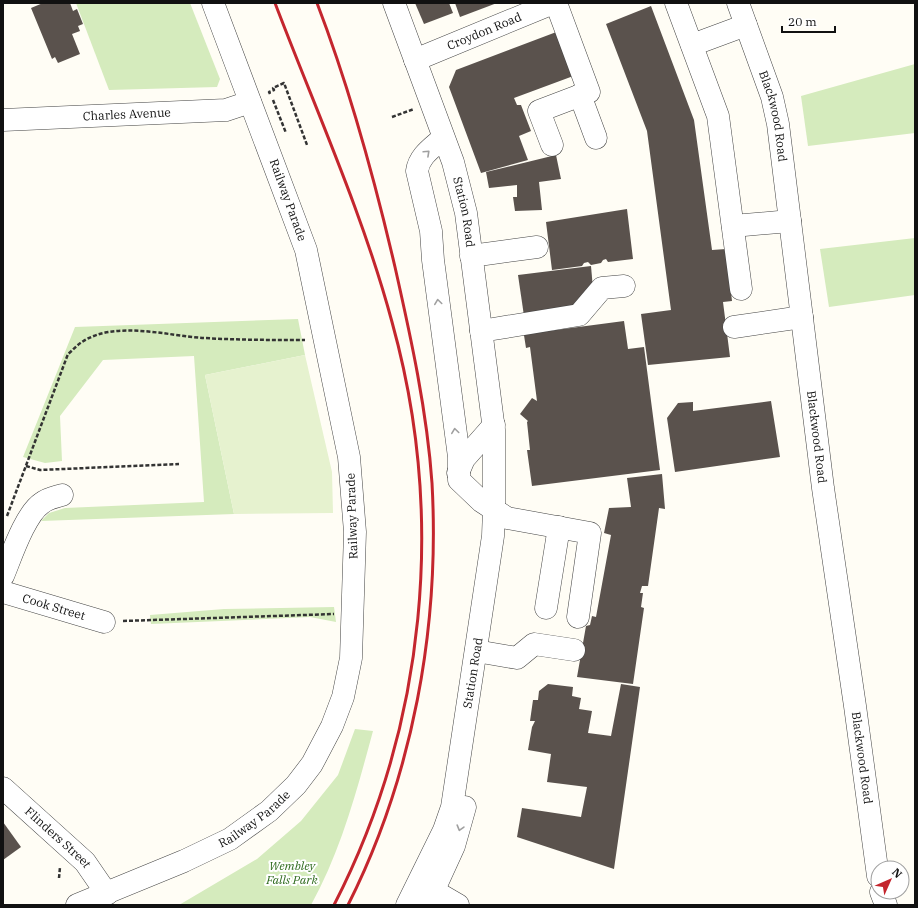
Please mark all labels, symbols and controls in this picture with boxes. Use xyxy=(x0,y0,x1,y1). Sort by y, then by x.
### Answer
scale bar xyxy=(782,8,835,34)
street label: Croydon Road xyxy=(445,9,524,53)
text: 20 m xyxy=(788,14,817,29)
street label: Blackwood Road xyxy=(756,68,791,163)
street label: Charles Avenue xyxy=(83,104,171,123)
one-way arrow xyxy=(422,150,430,157)
street label: Railway Parade xyxy=(267,157,310,243)
street label: Station Road xyxy=(450,175,478,248)
one-way arrow xyxy=(434,299,443,305)
street label: Blackwood Road xyxy=(804,390,830,484)
one-way arrow xyxy=(451,428,460,434)
street label: Railway Parade xyxy=(342,473,361,559)
street label: Cook Street xyxy=(21,590,87,623)
street label: Station Road xyxy=(459,636,486,709)
street label: Blackwood Road xyxy=(849,711,876,805)
street label: Railway Parade xyxy=(216,787,293,850)
street label: Flinders Street xyxy=(22,803,95,871)
one-way arrow xyxy=(456,825,465,832)
park label: Wembley Falls Park xyxy=(265,858,318,887)
north arrow xyxy=(870,860,910,900)
text: N xyxy=(889,865,905,881)

